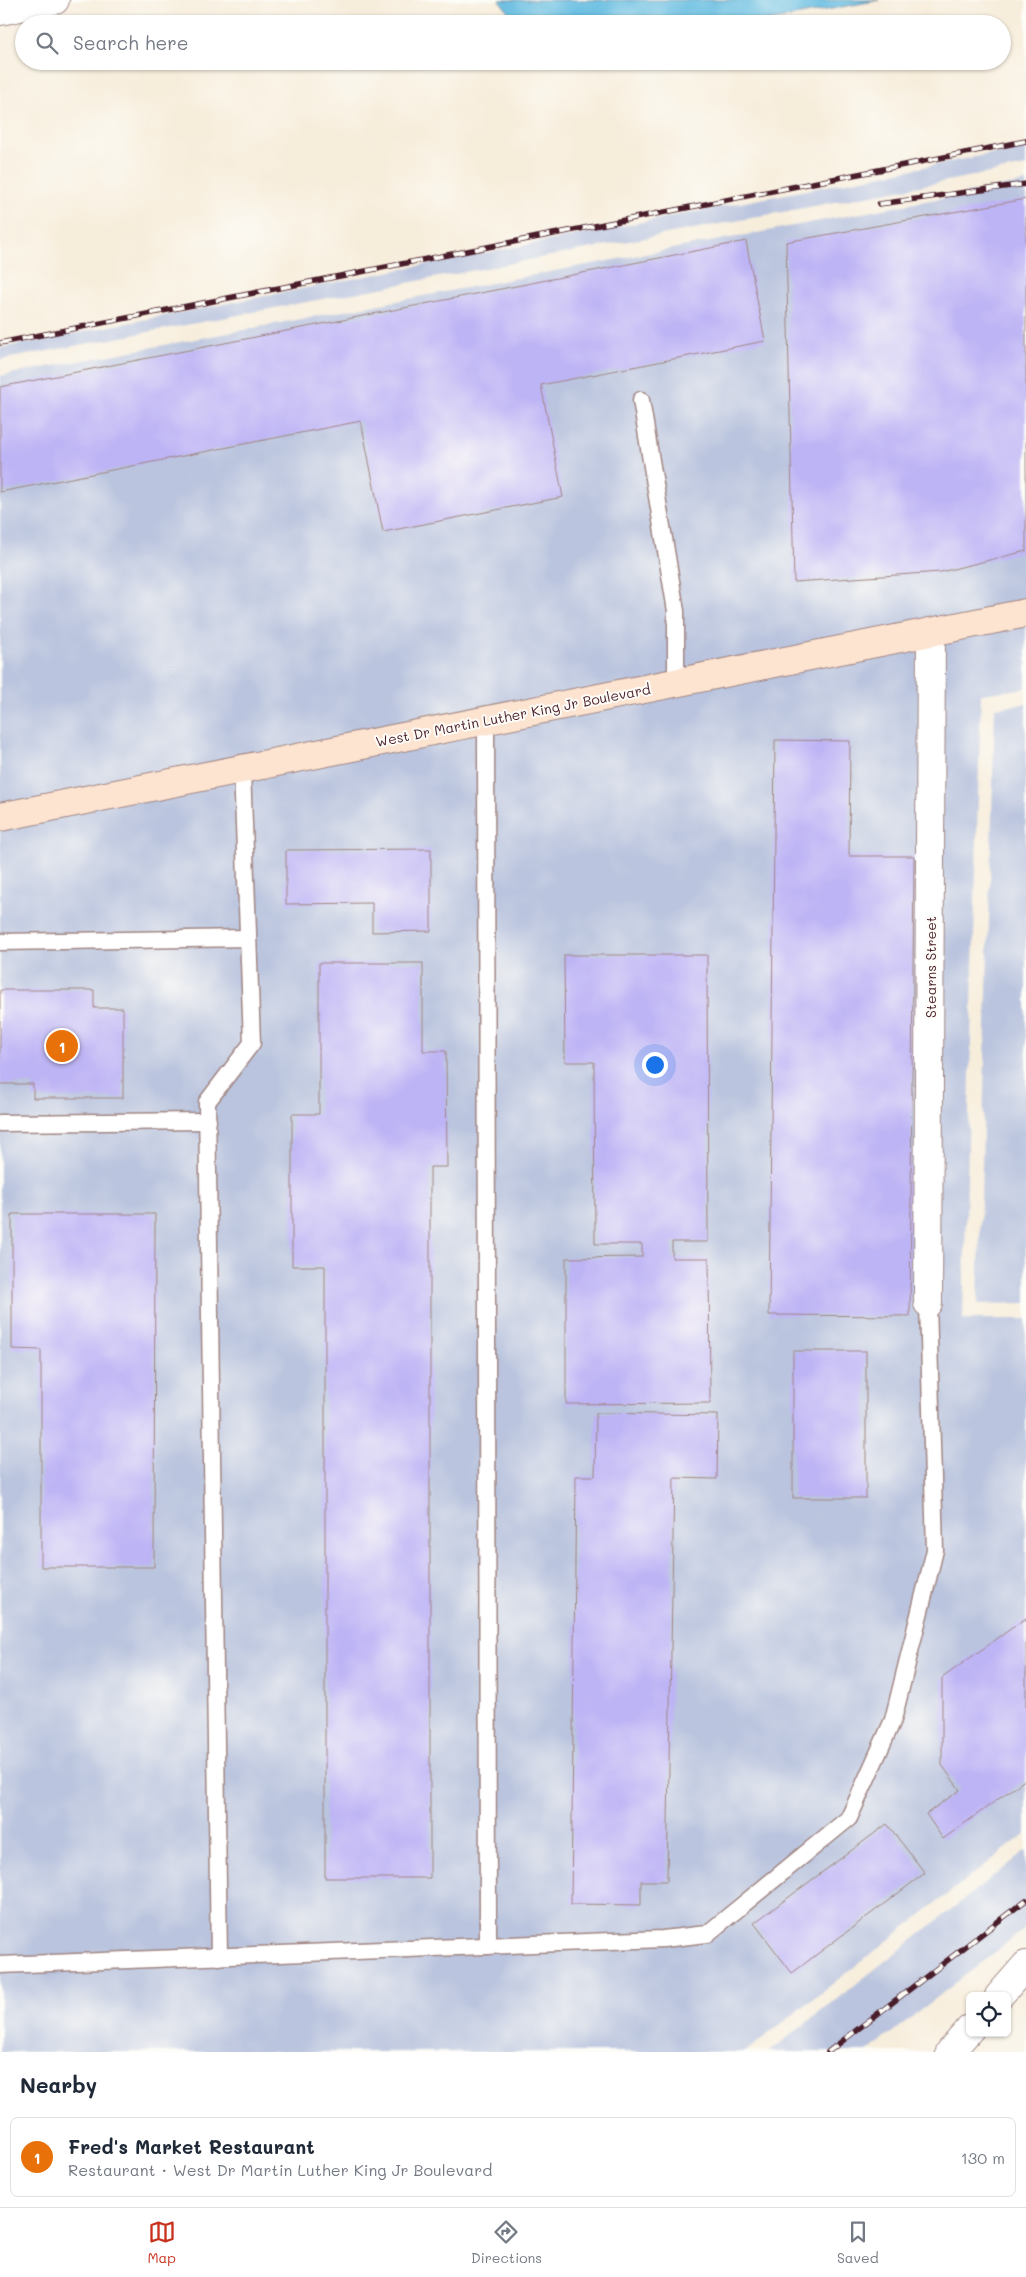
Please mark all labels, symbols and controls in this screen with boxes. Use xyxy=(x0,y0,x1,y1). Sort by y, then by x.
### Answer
search box xyxy=(15,15,1011,70)
icon: search xyxy=(33,29,61,57)
text: Search here xyxy=(73,30,189,55)
street label: West Dr Martin Luther King Jr Boulevard xyxy=(374,679,652,751)
street label: Stearns Street xyxy=(921,916,940,1018)
pin: 1 xyxy=(46,1027,78,1065)
your location xyxy=(642,1052,668,1078)
map controls xyxy=(966,1992,1011,2037)
button: locate xyxy=(966,1992,1011,2037)
text: Nearby xyxy=(20,2071,97,2098)
text: Fred's Market Restaurant xyxy=(68,2134,315,2159)
text: 1 xyxy=(33,2147,41,2168)
text: 130 m xyxy=(961,2147,1005,2168)
text: Restaurant · West Dr Martin Luther King Jr Boulevard xyxy=(68,2159,492,2180)
tab: Map xyxy=(147,2218,176,2267)
tab: Directions xyxy=(471,2218,542,2267)
tab: Saved xyxy=(837,2218,879,2267)

